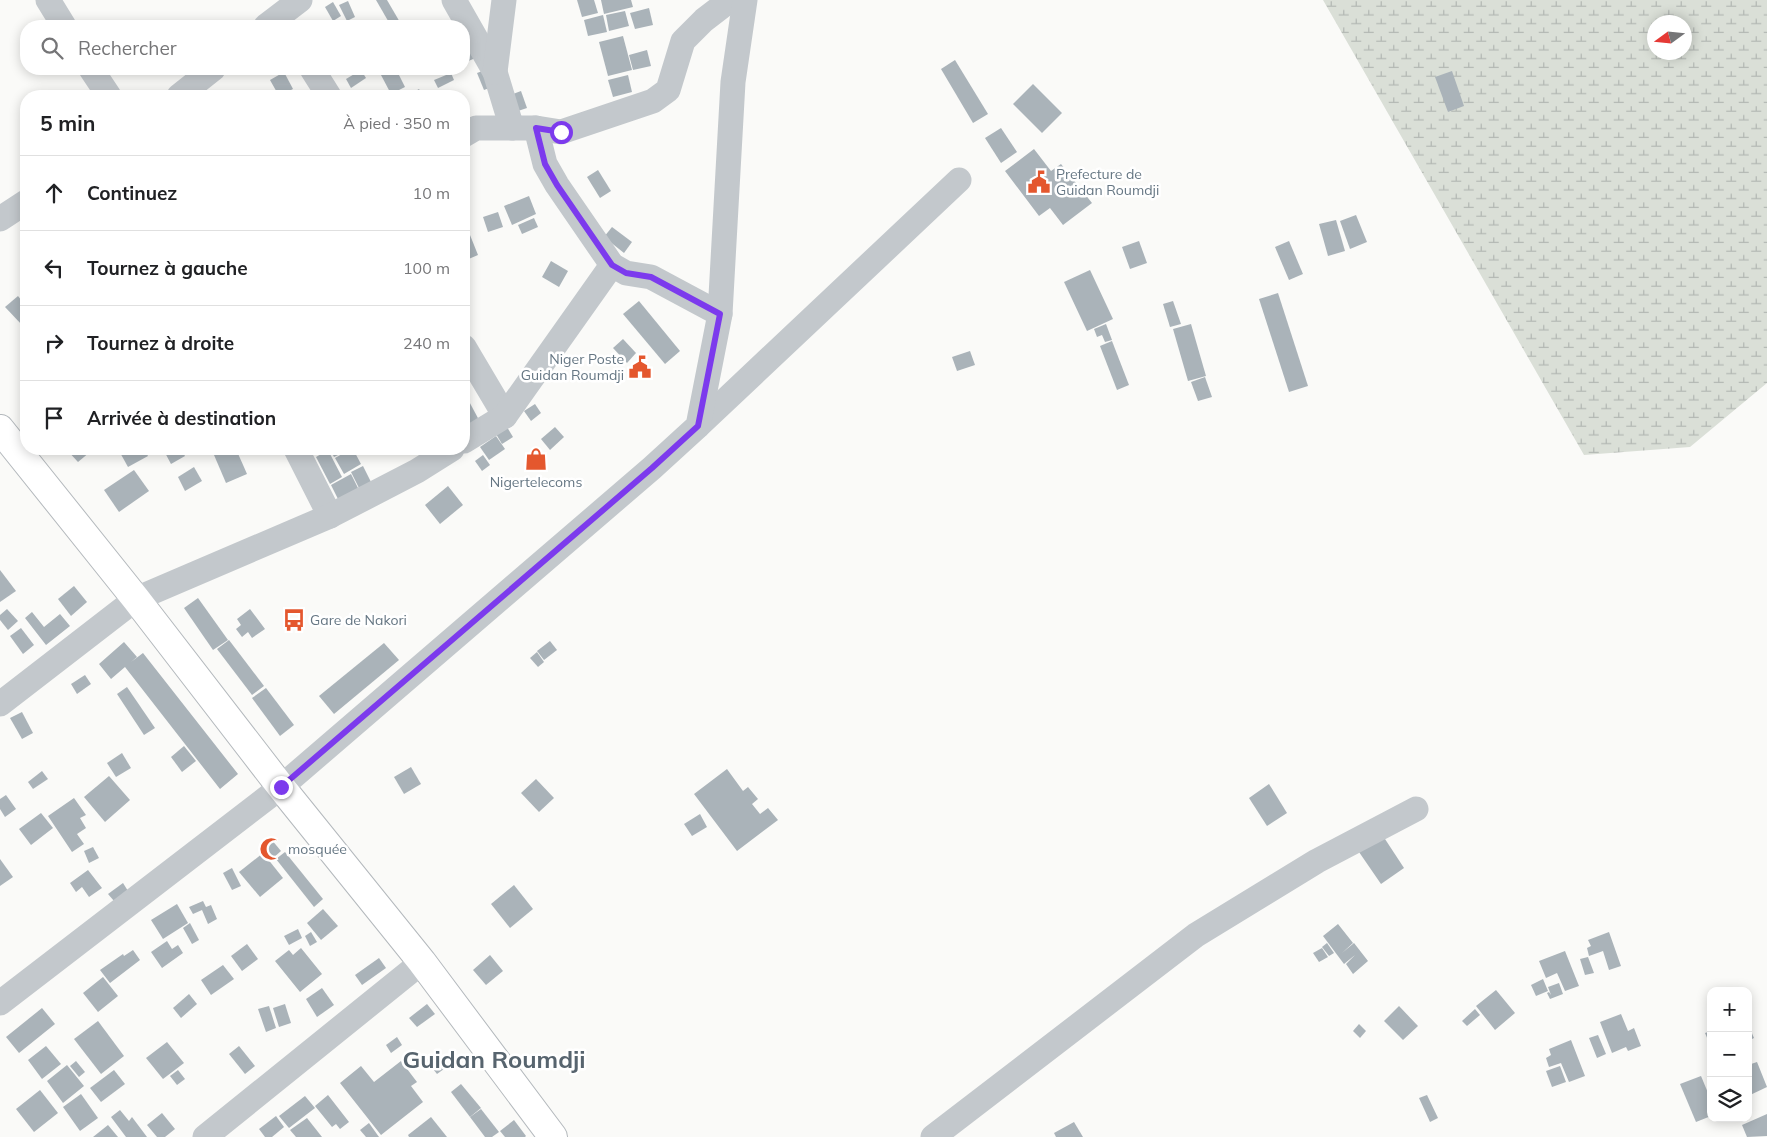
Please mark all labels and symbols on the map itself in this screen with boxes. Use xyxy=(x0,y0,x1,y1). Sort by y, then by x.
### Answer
north arrow xyxy=(1647,15,1692,60)
route start xyxy=(550,121,573,144)
place label: Prefecture de Guidan Roumdji xyxy=(1056,165,1159,199)
public building icon: Prefecture de Guidan Roumdji xyxy=(1026,169,1052,195)
place label: Niger Poste Guidan Roumdji xyxy=(521,350,624,384)
public building icon: Niger Poste Guidan Roumdji xyxy=(627,354,653,380)
shop icon: Nigertelecoms xyxy=(523,446,549,472)
place label: Nigertelecoms xyxy=(490,473,582,491)
bus stop icon: Gare de Nakori xyxy=(281,607,307,633)
place label: Gare de Nakori xyxy=(310,611,407,629)
route end xyxy=(270,776,293,799)
mosque icon: mosquée xyxy=(258,836,284,862)
place label: mosquée xyxy=(288,840,347,858)
district label: Guidan Roumdji xyxy=(402,1044,586,1074)

